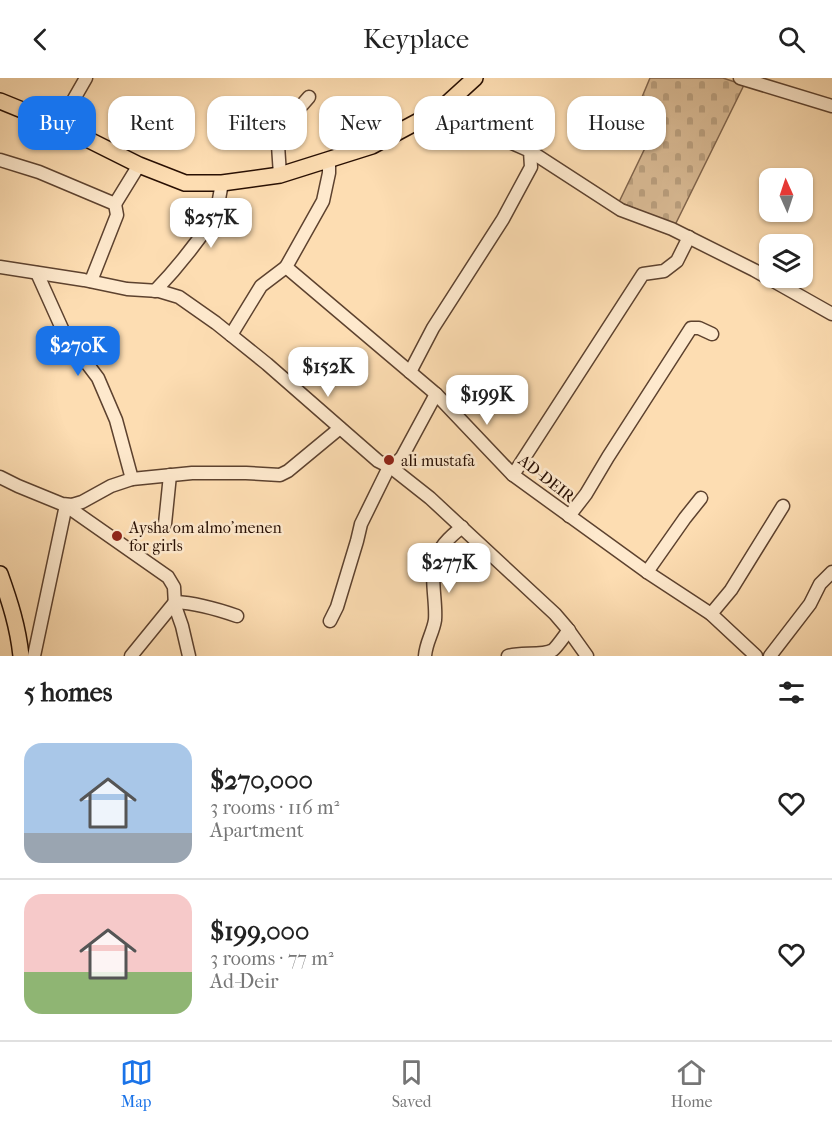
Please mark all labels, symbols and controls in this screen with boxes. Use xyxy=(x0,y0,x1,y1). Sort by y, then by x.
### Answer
icon: back xyxy=(24,23,57,56)
text: Keyplace xyxy=(363,23,469,55)
icon: search xyxy=(775,23,808,56)
chip: Buy xyxy=(18,96,96,150)
chip: Rent xyxy=(108,96,195,150)
chip: Filters xyxy=(207,96,307,150)
chip: New xyxy=(319,96,402,150)
chip: Apartment xyxy=(414,96,555,150)
chip: House xyxy=(567,96,666,150)
north arrow xyxy=(759,168,813,222)
map controls xyxy=(759,168,813,288)
pin: $257K xyxy=(169,198,253,249)
text: $257K xyxy=(184,206,238,229)
button: layers xyxy=(759,234,813,288)
pin: $270K xyxy=(36,326,120,377)
text: $270K xyxy=(50,334,106,357)
pin: $152K xyxy=(286,347,370,398)
text: $152K xyxy=(302,355,354,378)
pin: $199K xyxy=(445,375,529,426)
text: $199K xyxy=(460,383,514,406)
street label: AD-DEIR xyxy=(514,450,580,507)
place label: ali mustafa xyxy=(401,451,475,470)
marker: ali mustafa xyxy=(382,453,396,467)
place label: Aysha om almo'menen for girls xyxy=(128,518,282,555)
marker: Aysha om almo'menen for girls xyxy=(110,529,124,543)
pin: $277K xyxy=(407,543,491,594)
text: $277K xyxy=(421,551,477,574)
icon: filters xyxy=(775,676,808,709)
text: 5 homes xyxy=(24,677,112,708)
text: $270,000 xyxy=(210,765,313,796)
icon: home xyxy=(72,767,144,839)
icon: heart xyxy=(775,787,808,820)
text: 3 rooms · 116 m² xyxy=(210,796,339,819)
text: Apartment xyxy=(210,819,304,842)
text: $199,000 xyxy=(210,916,309,947)
icon: home xyxy=(72,918,144,990)
icon: heart xyxy=(775,938,808,971)
text: 3 rooms · 77 m² xyxy=(210,947,334,970)
text: Ad-Deir xyxy=(210,970,279,993)
tab: Map xyxy=(120,1056,153,1111)
tab: Saved xyxy=(392,1056,432,1111)
tab: Home xyxy=(671,1056,712,1111)

